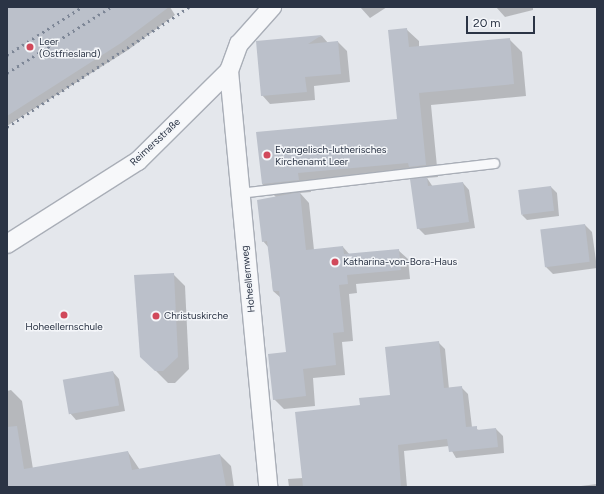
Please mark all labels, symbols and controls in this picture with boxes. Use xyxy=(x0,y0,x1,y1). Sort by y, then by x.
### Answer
scale bar xyxy=(468,8,537,34)
text: 20 m xyxy=(473,16,501,30)
place label: Leer (Ostfriesland) xyxy=(39,35,100,58)
marker: Leer (Ostfriesland) xyxy=(24,41,36,53)
street label: Reimersstraße xyxy=(127,116,183,168)
place label: Evangelisch-lutherisches Kirchenamt Leer xyxy=(275,143,386,166)
marker: Evangelisch-lutherisches Kirchenamt Leer xyxy=(262,150,272,160)
street label: Hoheellernweg xyxy=(238,245,258,313)
place label: Katharina-von-Bora-Haus xyxy=(343,256,457,268)
marker: Katharina-von-Bora-Haus xyxy=(330,257,340,267)
marker: Hoheellernschule xyxy=(59,310,69,320)
place label: Christuskirche xyxy=(164,310,228,322)
marker: Christuskirche xyxy=(151,311,161,321)
place label: Hoheellernschule xyxy=(25,321,103,333)

